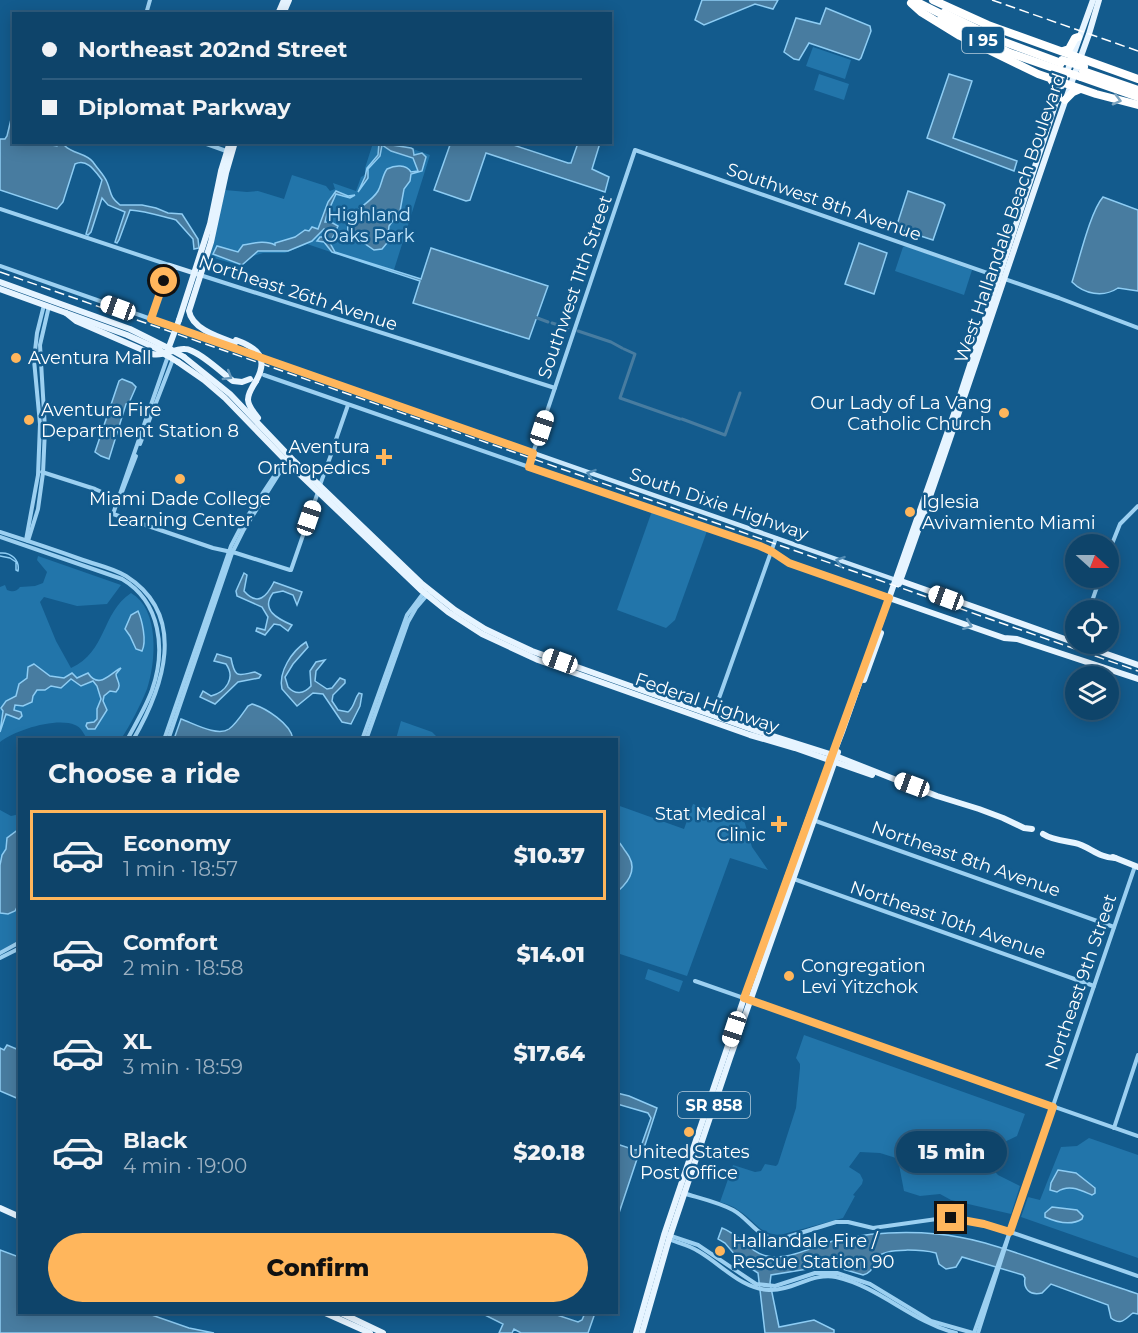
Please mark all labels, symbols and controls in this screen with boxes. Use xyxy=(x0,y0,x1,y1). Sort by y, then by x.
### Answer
road number: I 95 xyxy=(962,27,1004,53)
text: Northeast 202nd Street xyxy=(78,36,347,63)
street label: West Hallandale Beach Boulevard xyxy=(950,70,1070,366)
one-way arrow xyxy=(1112,92,1122,105)
text: Diplomat Parkway xyxy=(78,94,291,121)
street label: Southwest 8th Avenue xyxy=(724,158,924,246)
street label: Southwest 11th Street xyxy=(533,192,617,382)
park label: Highland Oaks Park xyxy=(324,204,415,247)
street label: Northeast 26th Avenue xyxy=(196,250,401,336)
route start xyxy=(150,267,177,294)
car xyxy=(98,293,138,323)
place label: Aventura Mall xyxy=(28,347,152,369)
marker: Aventura Mall xyxy=(9,351,23,365)
one-way arrow xyxy=(222,369,232,381)
place label: Our Lady of La Vang Catholic Church xyxy=(810,392,992,435)
place label: Aventura Fire Department Station 8 xyxy=(41,399,239,442)
marker: Our Lady of La Vang Catholic Church xyxy=(997,406,1011,420)
car xyxy=(528,408,556,448)
marker: Aventura Fire Department Station 8 xyxy=(22,413,36,427)
place label: Aventura Orthopedics xyxy=(258,436,370,479)
marker: Aventura Orthopedics xyxy=(375,448,393,466)
street label: South Dixie Highway xyxy=(627,463,812,545)
one-way arrow xyxy=(586,468,597,481)
marker: Miami Dade College Learning Center xyxy=(173,472,187,486)
place label: Miami Dade College Learning Center xyxy=(89,488,271,531)
place label: Iglesia Avivamiento Miami xyxy=(922,491,1096,534)
car xyxy=(295,498,323,538)
marker: Iglesia Avivamiento Miami xyxy=(903,505,917,519)
north arrow xyxy=(1065,534,1119,588)
map controls xyxy=(1065,534,1119,720)
one-way arrow xyxy=(836,555,846,568)
car xyxy=(926,583,966,613)
button: locate xyxy=(1065,600,1119,654)
one-way arrow xyxy=(962,618,973,630)
car xyxy=(540,646,580,676)
button: layers xyxy=(1065,666,1119,720)
street label: Federal Highway xyxy=(632,668,782,738)
text: Choose a ride xyxy=(48,757,240,790)
car xyxy=(892,770,932,800)
place label: Stat Medical Clinic xyxy=(655,803,766,846)
marker: Stat Medical Clinic xyxy=(770,815,788,833)
street label: Northeast 8th Avenue xyxy=(869,816,1064,902)
icon: car xyxy=(51,828,105,882)
text: Economy xyxy=(123,830,231,857)
text: $10.37 xyxy=(514,842,585,869)
text: 1 min · 18:57 xyxy=(123,857,238,881)
street label: Northeast 10th Avenue xyxy=(847,876,1049,964)
street label: Northeast 9th Street xyxy=(1041,891,1121,1073)
icon: car xyxy=(51,927,105,981)
text: Comfort xyxy=(123,929,218,956)
text: $14.01 xyxy=(516,941,585,968)
place label: Congregation Levi Yitzchok xyxy=(801,955,926,998)
text: 2 min · 18:58 xyxy=(123,956,244,980)
marker: Congregation Levi Yitzchok xyxy=(782,969,796,983)
car xyxy=(720,1009,748,1049)
icon: car xyxy=(51,1026,105,1080)
text: XL xyxy=(123,1028,152,1055)
text: $17.64 xyxy=(514,1040,585,1067)
text: 3 min · 18:59 xyxy=(123,1055,243,1079)
road number: SR 858 xyxy=(678,1092,750,1118)
icon: car xyxy=(51,1125,105,1179)
marker: United States Post Office xyxy=(682,1125,696,1139)
text: Black xyxy=(123,1127,187,1154)
callout: 15 min xyxy=(896,1131,1006,1173)
text: $20.18 xyxy=(513,1139,585,1166)
text: 15 min xyxy=(918,1140,985,1164)
place label: United States Post Office xyxy=(628,1141,750,1184)
text: 4 min · 19:00 xyxy=(123,1154,247,1178)
route end xyxy=(937,1204,964,1231)
place label: Hallandale Fire / Rescue Station 90 xyxy=(732,1230,894,1273)
button: Confirm xyxy=(48,1233,588,1302)
marker: Hallandale Fire / Rescue Station 90 xyxy=(713,1244,727,1258)

